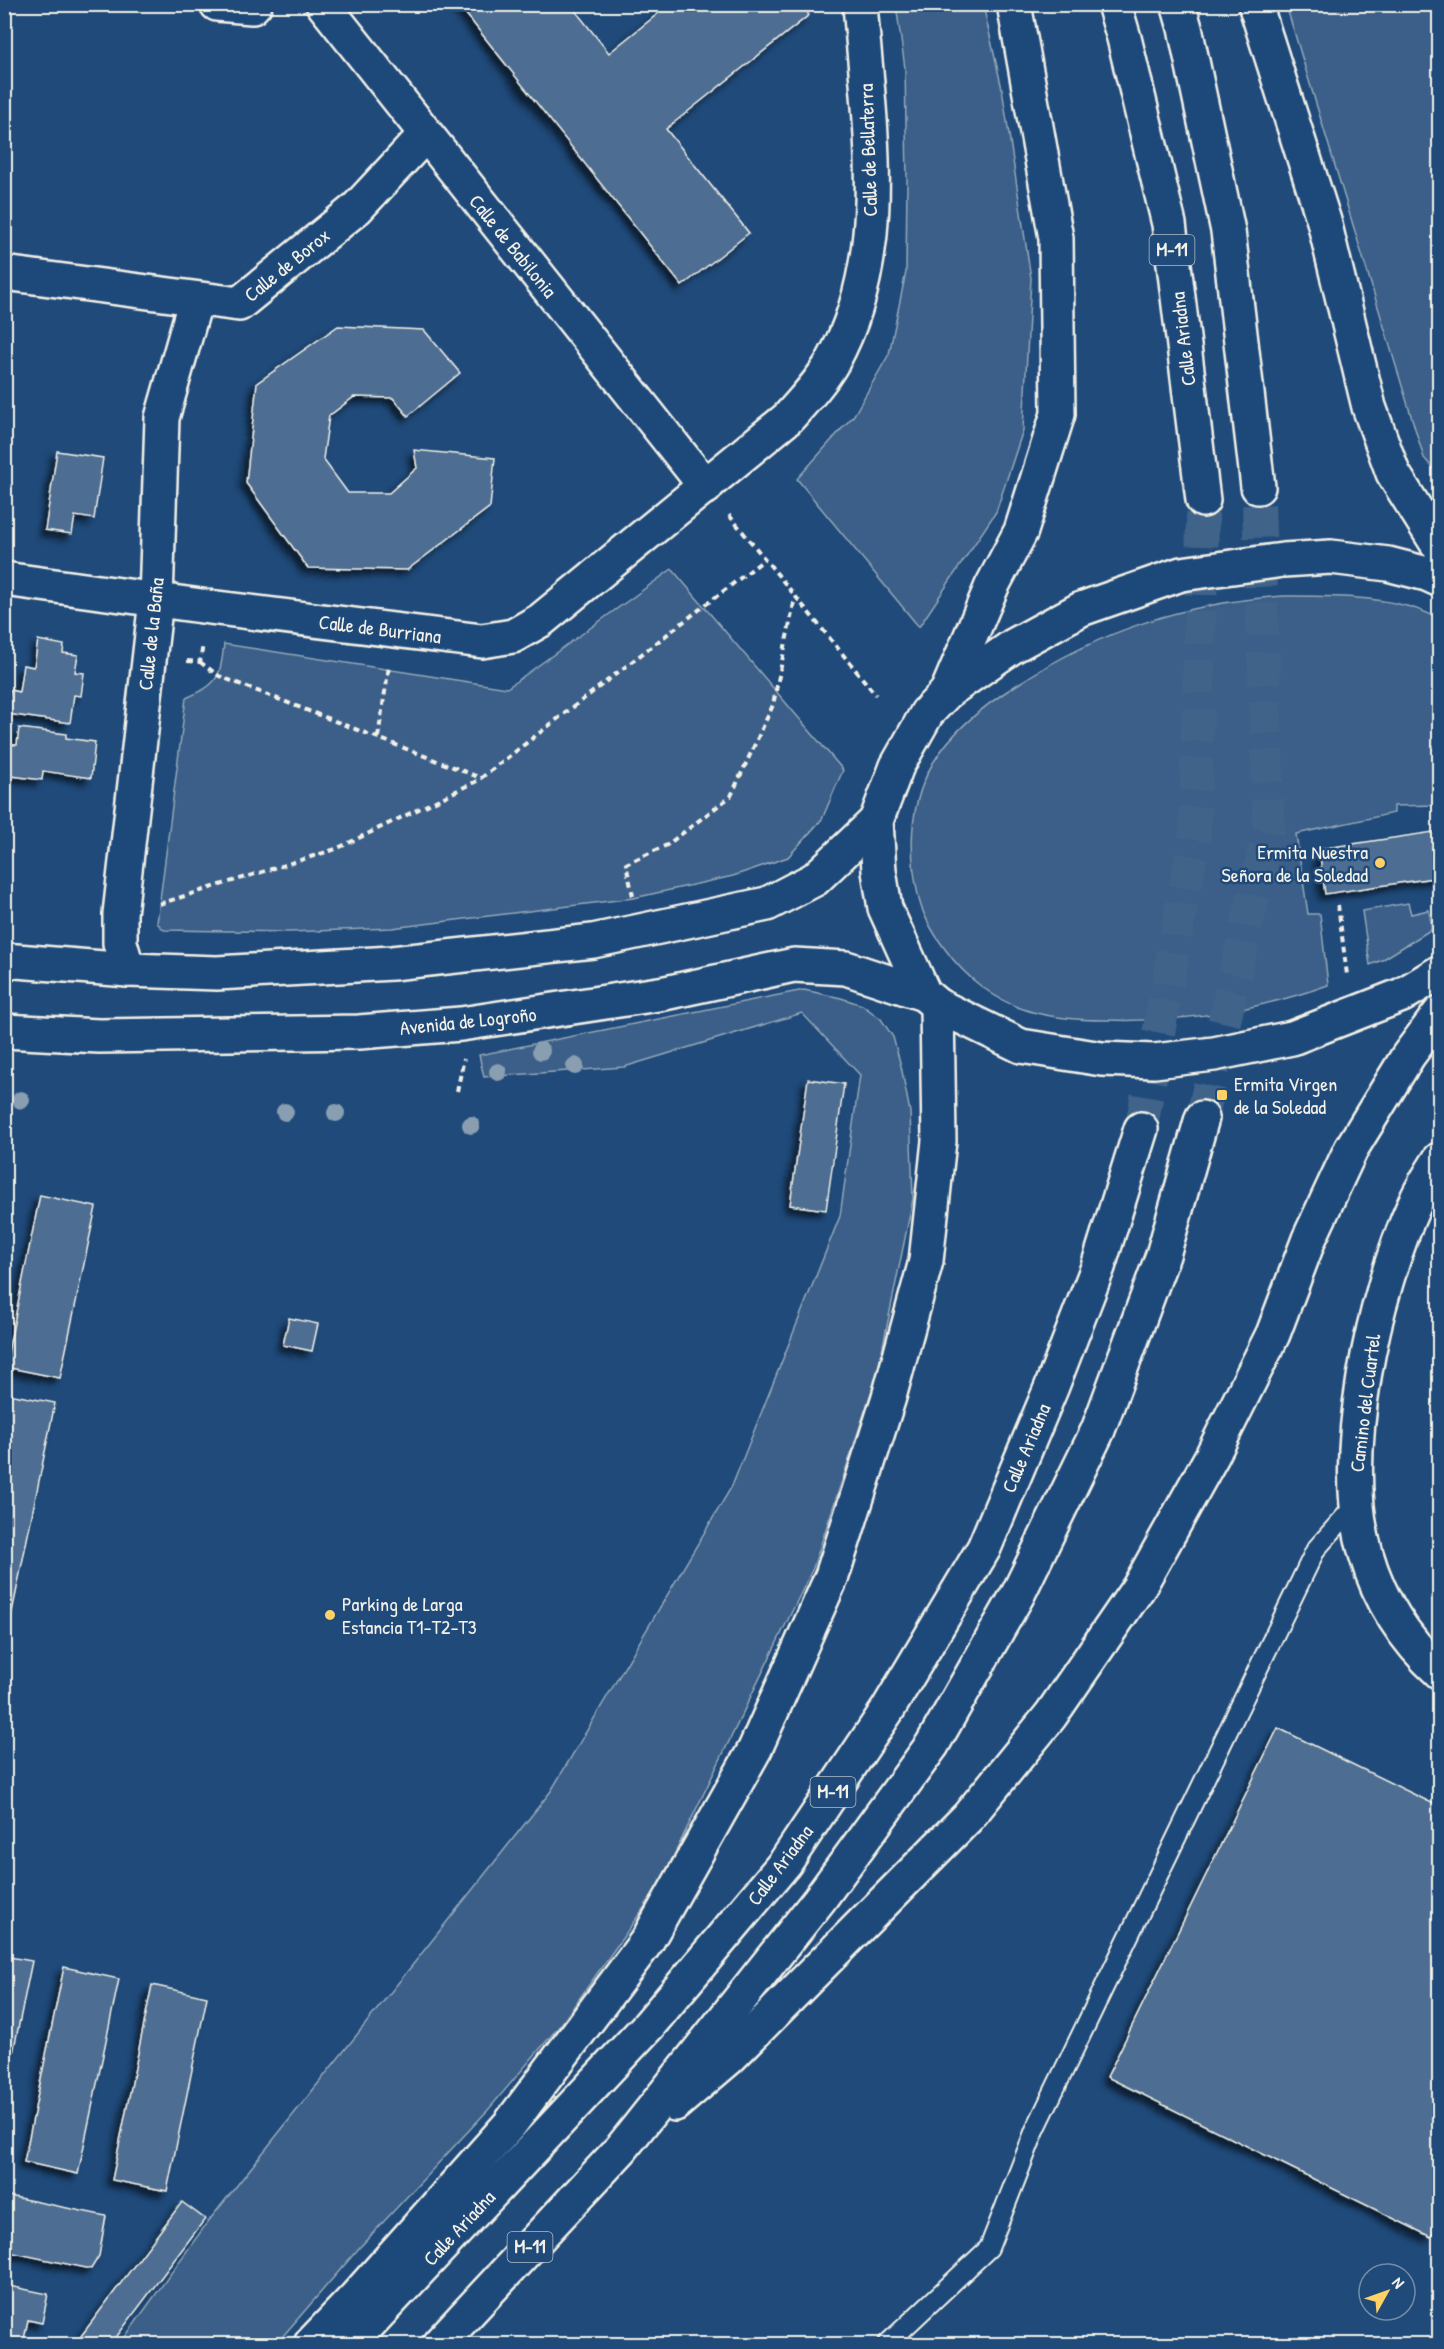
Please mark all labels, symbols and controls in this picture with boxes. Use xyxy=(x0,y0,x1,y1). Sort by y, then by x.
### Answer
street label: Calle de Bellaterra xyxy=(852,83,883,217)
street label: Calle de Babilonia xyxy=(463,188,564,303)
street label: Calle de Borox xyxy=(238,222,335,308)
road number: M-11 xyxy=(1150,235,1194,265)
street label: Calle Ariadna xyxy=(1163,290,1202,388)
street label: Calle de la Baña xyxy=(131,576,170,692)
street label: Calle de Burriana xyxy=(317,608,443,649)
place label: Ermita Nuestra Señora de la Soledad xyxy=(1222,838,1368,888)
marker: Ermita Nuestra Señora de la Soledad xyxy=(1373,856,1387,870)
street label: Avenida de Logroño xyxy=(398,1000,538,1041)
place label: Ermita Virgen de la Soledad xyxy=(1234,1070,1337,1120)
marker: Ermita Virgen de la Soledad xyxy=(1215,1088,1229,1102)
street label: Camino del Cuartel xyxy=(1343,1332,1386,1474)
street label: Calle Ariadna xyxy=(995,1399,1056,1497)
place label: Parking de Larga Estancia T1-T2-T3 xyxy=(342,1590,477,1640)
marker: Parking de Larga Estancia T1-T2-T3 xyxy=(323,1608,337,1622)
road number: M-11 xyxy=(810,1777,856,1807)
street label: Calle Ariadna xyxy=(740,1819,819,1911)
street label: Calle Ariadna xyxy=(417,2184,501,2271)
road number: M-11 xyxy=(508,2232,552,2262)
north arrow xyxy=(1357,2262,1417,2322)
text: N xyxy=(1387,2272,1410,2293)

